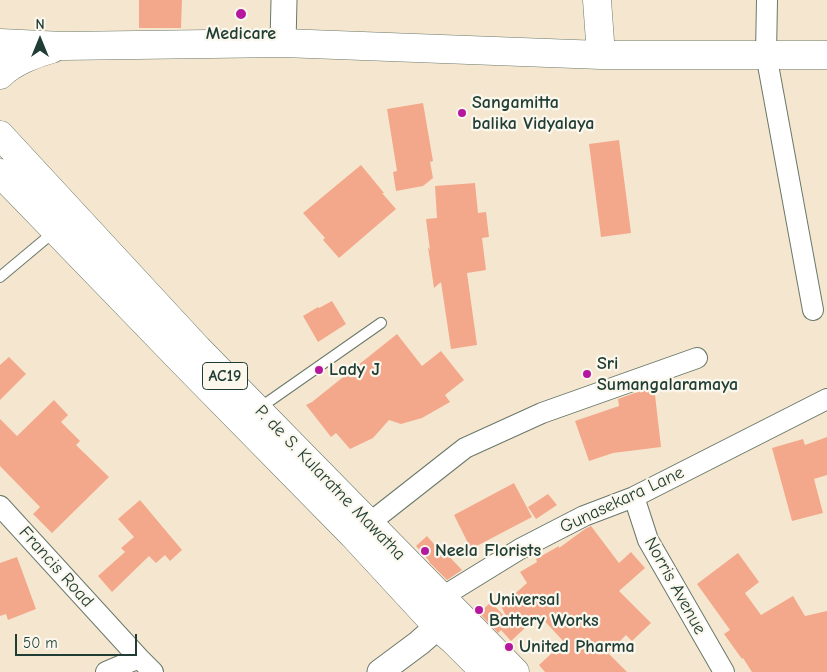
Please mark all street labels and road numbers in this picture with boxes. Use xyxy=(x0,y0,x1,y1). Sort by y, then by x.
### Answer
road number: AC19 xyxy=(202,362,248,390)
street label: P. de S. Kularatne Mawatha xyxy=(250,401,410,565)
street label: Gunasekara Lane xyxy=(557,462,687,538)
street label: Francis Road xyxy=(14,522,98,612)
street label: Norris Avenue xyxy=(639,534,711,638)

